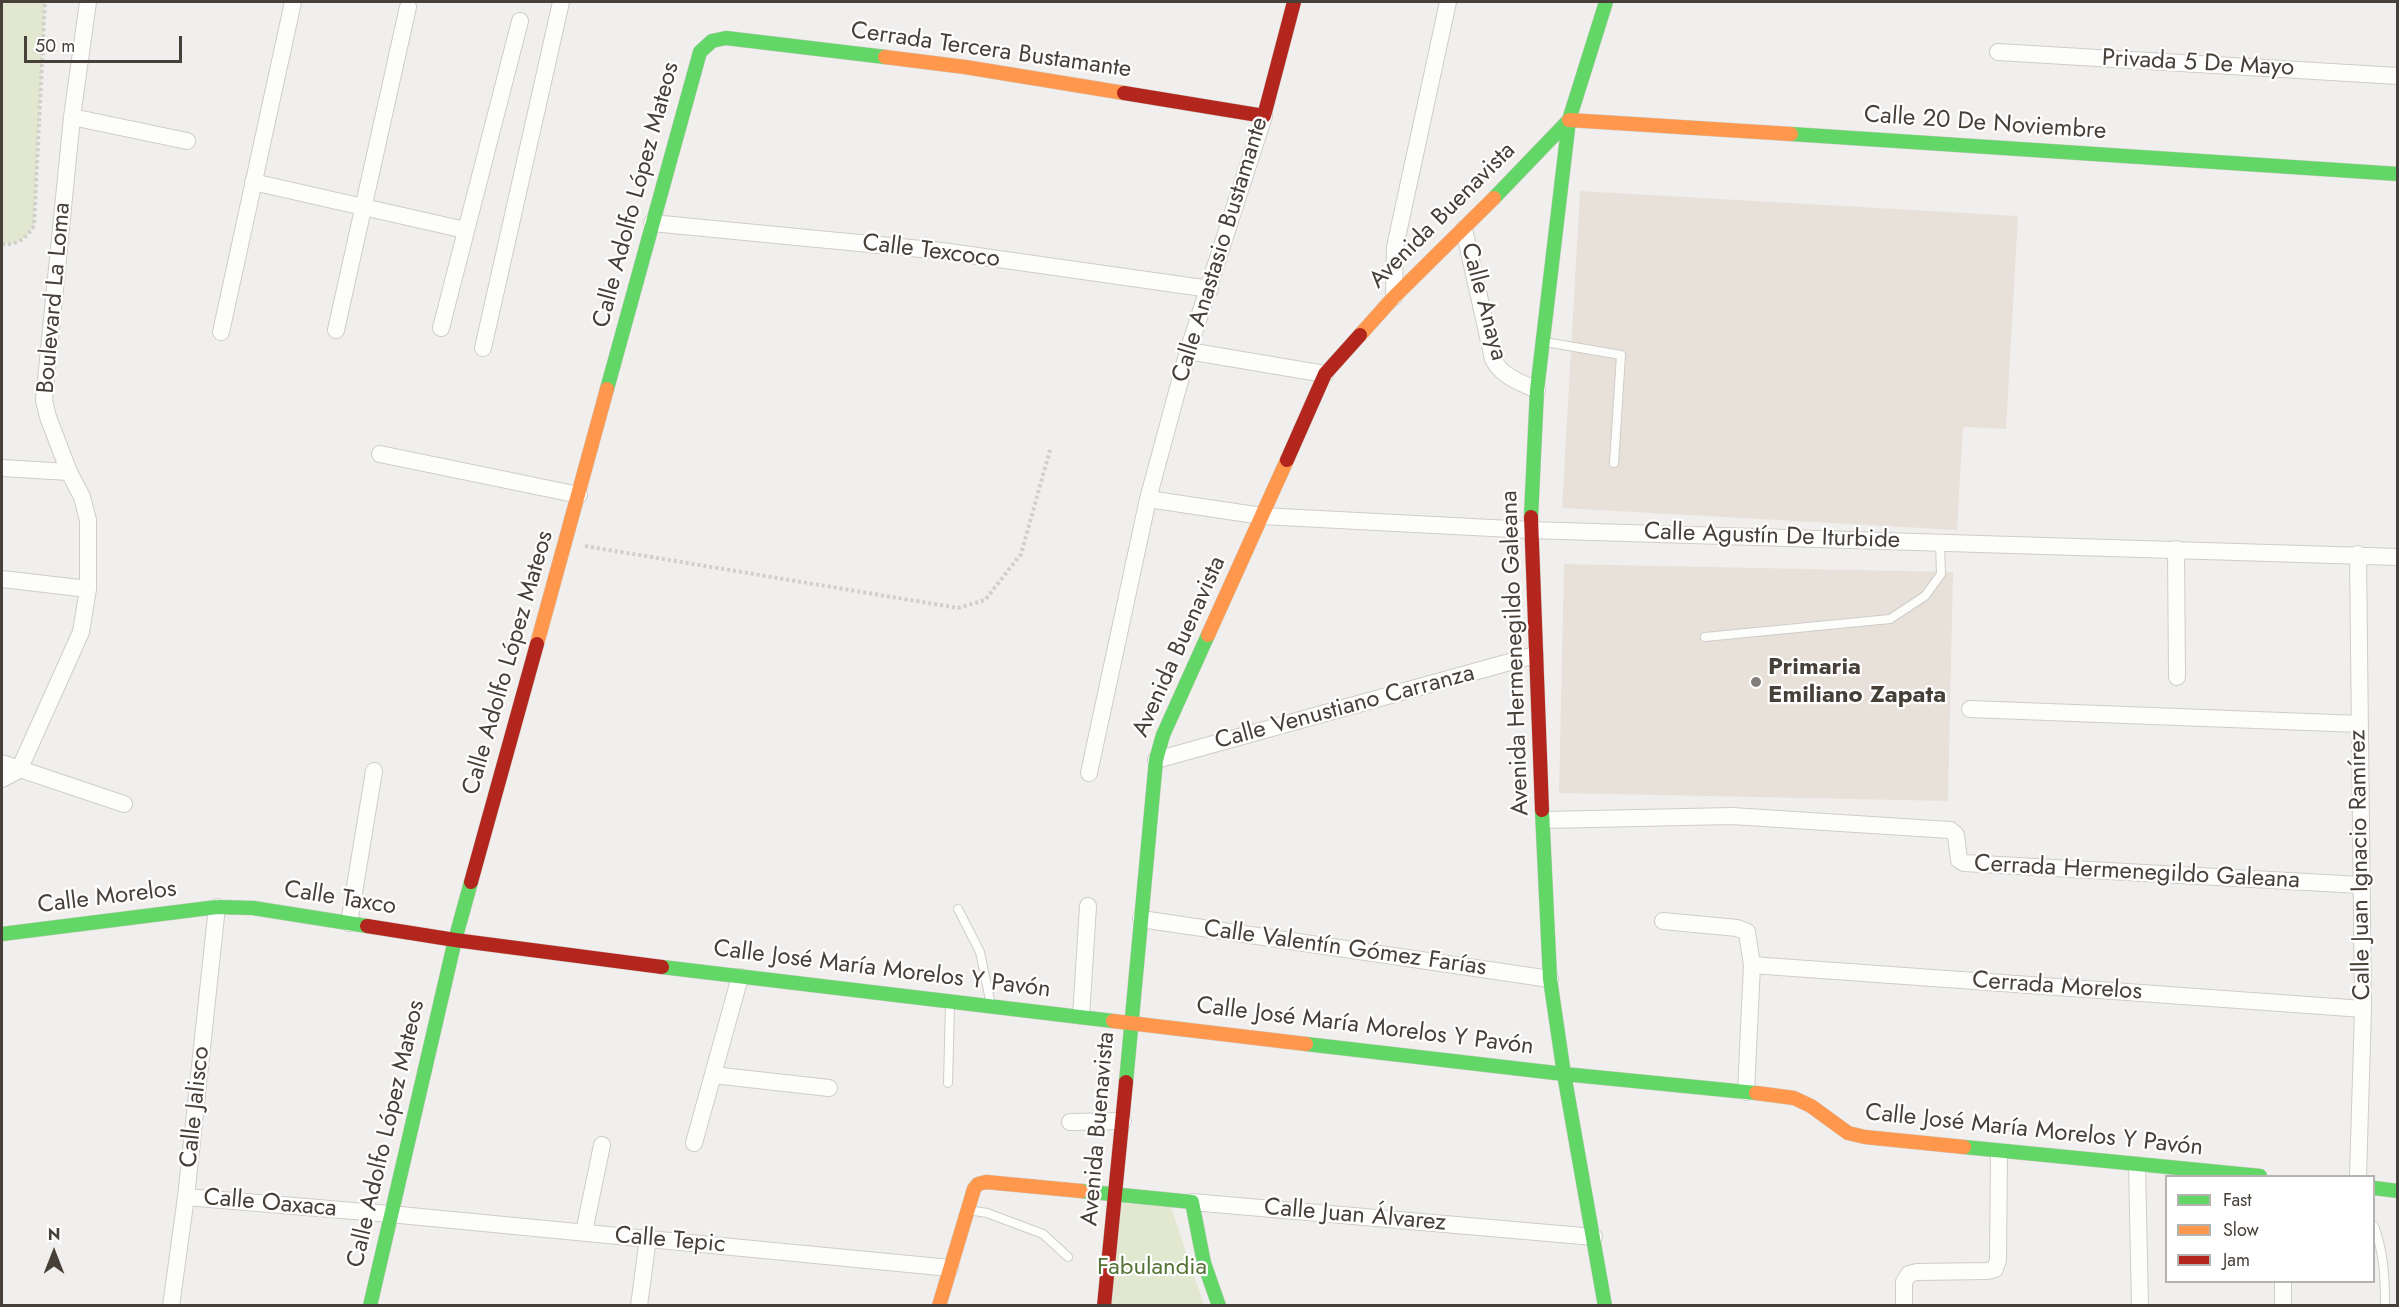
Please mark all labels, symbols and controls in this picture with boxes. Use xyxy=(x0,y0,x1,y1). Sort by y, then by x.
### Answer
street label: Cerrada Tercera Bustamante xyxy=(849,17,1133,85)
scale bar xyxy=(27,24,184,62)
text: 50 m xyxy=(35,33,75,59)
street label: Privada 5 De Mayo xyxy=(2101,45,2295,83)
street label: Calle Adolfo López Mateos xyxy=(588,59,686,331)
street label: Calle 20 De Noviembre xyxy=(1863,101,2107,147)
street label: Calle Anastasio Bustamante xyxy=(1167,114,1275,386)
street label: Avenida Buenavista xyxy=(1364,137,1522,295)
street label: Boulevard La Loma xyxy=(32,201,78,395)
street label: Calle Texcoco xyxy=(861,229,1001,275)
street label: Calle Anaya xyxy=(1453,240,1513,364)
street label: Avenida Hermenegildo Galeana xyxy=(1496,490,1536,816)
street label: Calle Agustín De Iturbide xyxy=(1643,518,1901,556)
street label: Calle Adolfo López Mateos xyxy=(457,528,561,798)
street label: Avenida Buenavista xyxy=(1127,552,1233,742)
place label: Primaria Emiliano Zapata xyxy=(1768,654,1946,710)
street label: Calle Venustiano Carranza xyxy=(1212,659,1478,757)
marker: Primaria Emiliano Zapata xyxy=(1749,675,1763,689)
street label: Calle Juan Ignacio Ramírez xyxy=(2344,729,2378,1001)
street label: Cerrada Hermenegildo Galeana xyxy=(1973,850,2301,896)
street label: Calle Morelos xyxy=(36,875,178,921)
street label: Calle Taxco xyxy=(282,876,398,922)
street label: Calle Valentín Gómez Farías xyxy=(1202,915,1488,983)
street label: Calle José María Morelos Y Pavón xyxy=(712,935,1052,1005)
street label: Cerrada Morelos xyxy=(1971,967,2143,1007)
street label: Calle José María Morelos Y Pavón xyxy=(1195,992,1535,1062)
street label: Calle Adolfo López Mateos xyxy=(342,997,432,1271)
street label: Avenida Buenavista xyxy=(1076,1031,1122,1227)
street label: Calle Jalisco xyxy=(175,1045,217,1169)
street label: Calle José María Morelos Y Pavón xyxy=(1864,1099,2204,1163)
legend xyxy=(2165,1175,2375,1283)
street label: Calle Oaxaca xyxy=(202,1184,338,1224)
text: Fast xyxy=(2223,1187,2252,1213)
street label: Calle Juan Álvarez xyxy=(1263,1194,1447,1238)
text: Slow xyxy=(2223,1217,2259,1243)
street label: Calle Tepic xyxy=(613,1222,727,1260)
north arrow xyxy=(24,1223,84,1283)
text: N xyxy=(48,1223,60,1246)
text: Jam xyxy=(2223,1247,2250,1273)
park label: Fabulandia xyxy=(1097,1254,1207,1282)

